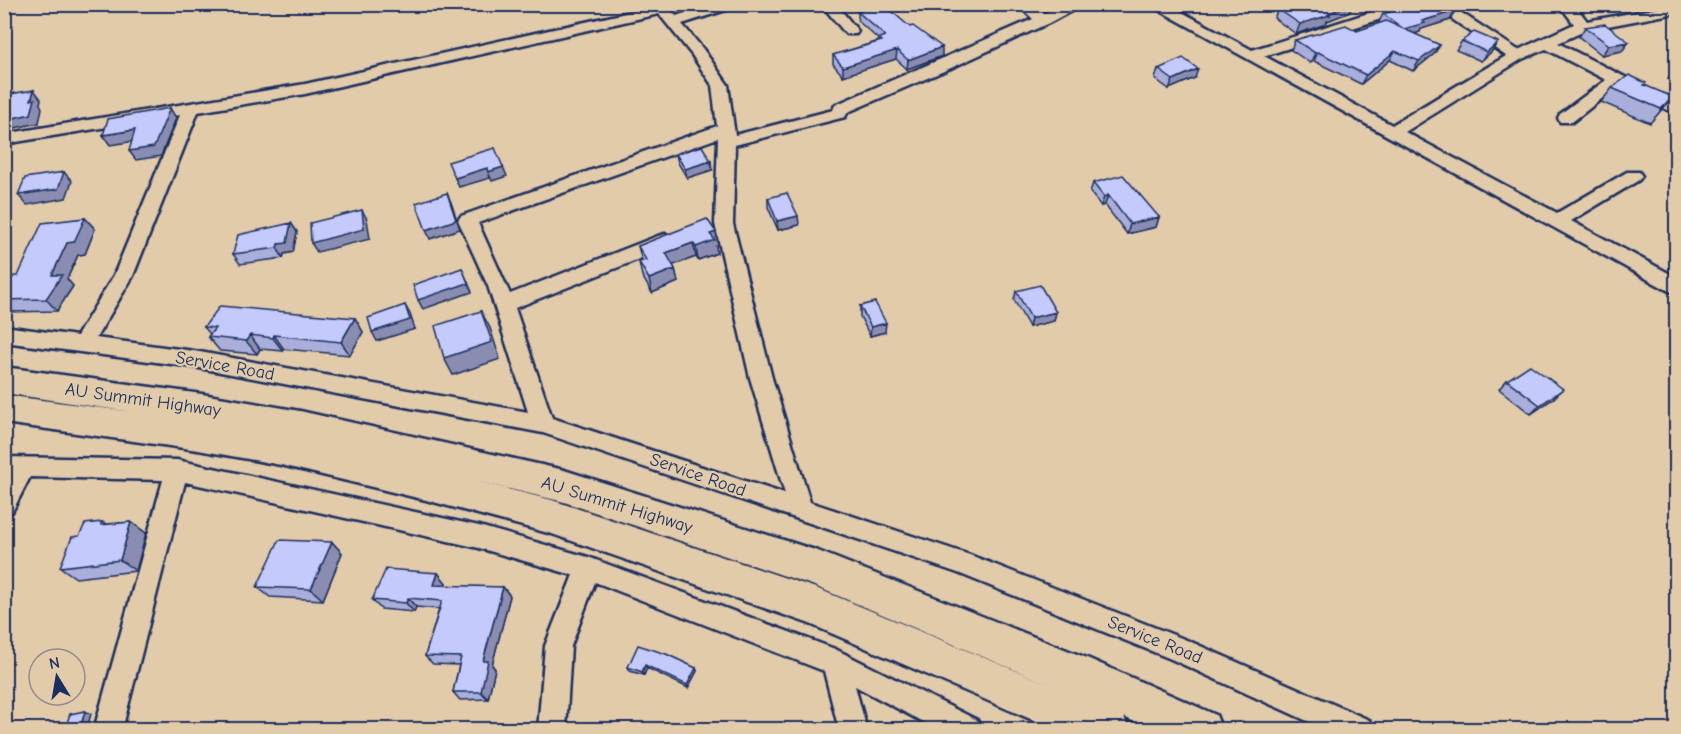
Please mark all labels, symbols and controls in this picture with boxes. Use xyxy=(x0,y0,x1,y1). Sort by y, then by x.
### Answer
street label: Service Road xyxy=(174,347,276,385)
street label: AU Summit Highway xyxy=(64,379,223,421)
street label: Service Road xyxy=(647,449,749,501)
street label: AU Summit Highway xyxy=(539,472,696,538)
street label: Service Road xyxy=(1105,611,1205,669)
north arrow xyxy=(27,647,87,707)
text: N xyxy=(47,653,61,673)

